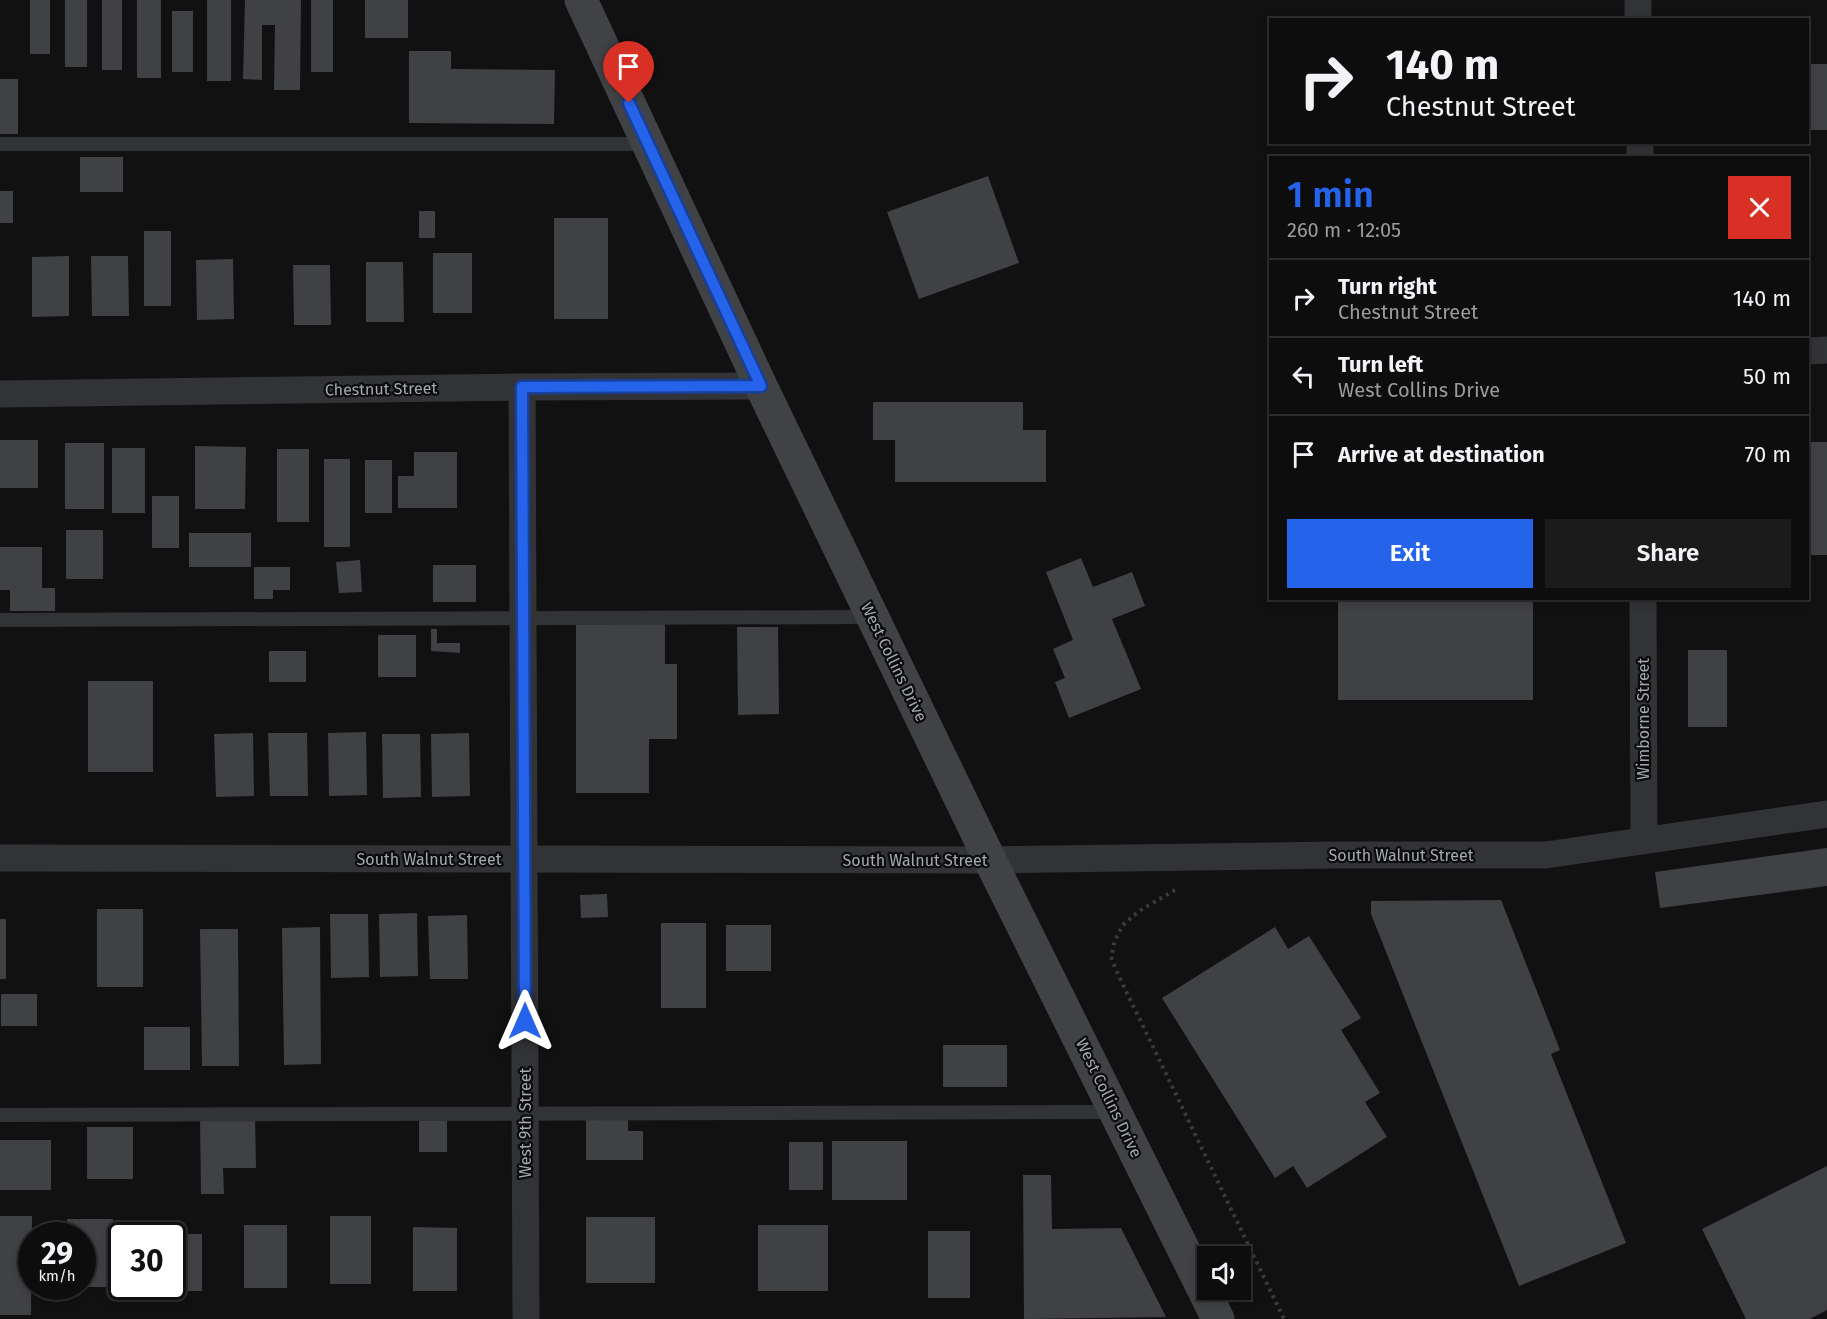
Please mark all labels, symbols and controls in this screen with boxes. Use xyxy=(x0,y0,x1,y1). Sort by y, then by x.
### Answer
text: 140 m xyxy=(1386,40,1499,90)
pin xyxy=(603,41,654,103)
icon: right xyxy=(1287,42,1365,120)
icon: arrive xyxy=(612,50,645,83)
text: Chestnut Street xyxy=(1386,91,1575,123)
text: 1 min xyxy=(1287,173,1374,217)
button: close xyxy=(1728,176,1791,239)
text: 260 m · 12:05 xyxy=(1287,218,1401,242)
text: Turn right xyxy=(1338,273,1437,300)
icon: right xyxy=(1287,282,1320,315)
text: 140 m xyxy=(1733,285,1791,312)
text: Chestnut Street xyxy=(1338,300,1478,324)
text: Turn left xyxy=(1338,351,1423,378)
icon: left xyxy=(1287,360,1320,393)
text: 50 m xyxy=(1743,363,1791,390)
text: West Collins Drive xyxy=(1338,378,1500,402)
street label: Chestnut Street xyxy=(325,379,438,399)
icon: arrive xyxy=(1287,438,1320,471)
text: Arrive at destination xyxy=(1338,441,1545,468)
text: 70 m xyxy=(1745,441,1791,468)
button: Exit xyxy=(1287,519,1533,588)
button: Share xyxy=(1545,519,1791,588)
street label: West Collins Drive xyxy=(857,600,931,724)
street label: Wimborne Street xyxy=(1634,658,1653,780)
street label: South Walnut Street xyxy=(1329,846,1474,865)
street label: South Walnut Street xyxy=(357,850,502,869)
street label: South Walnut Street xyxy=(843,851,988,870)
position arrow xyxy=(493,989,557,1053)
street label: West Collins Drive xyxy=(1072,1036,1146,1160)
street label: West 9th Street xyxy=(516,1068,535,1178)
speed limit sign: 30 xyxy=(108,1222,186,1300)
text: 29 xyxy=(41,1236,73,1272)
map controls xyxy=(1197,1246,1251,1300)
button: sound xyxy=(1197,1246,1251,1300)
text: km/h xyxy=(38,1267,76,1285)

